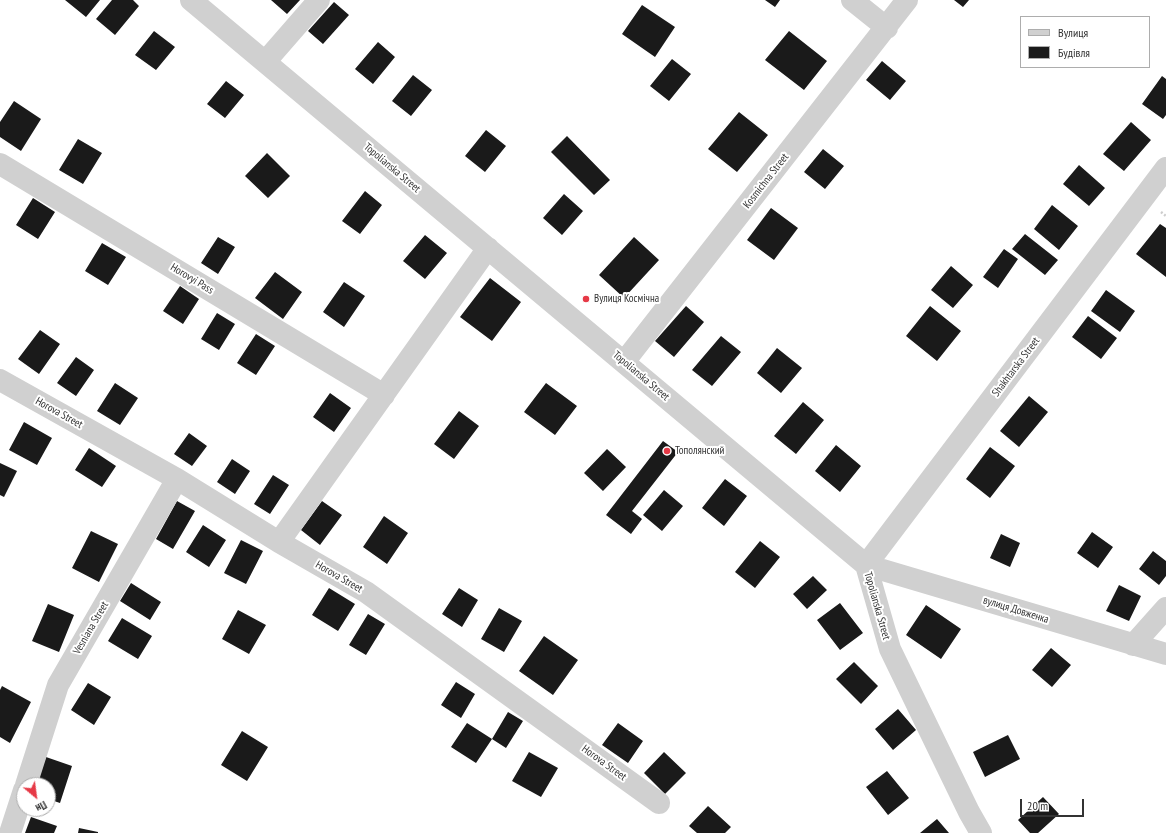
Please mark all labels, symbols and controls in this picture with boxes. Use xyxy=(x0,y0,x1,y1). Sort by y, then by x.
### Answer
legend xyxy=(1020,16,1150,68)
text: Вулиця xyxy=(1058,25,1088,40)
text: Будівля xyxy=(1058,45,1090,60)
street label: Topolianska Street xyxy=(361,141,423,195)
street label: Kosmichna Street xyxy=(740,151,792,211)
street label: Horovyi Pass xyxy=(168,261,216,297)
place label: Вулиця Космічна xyxy=(594,292,659,306)
marker: Вулиця Космічна xyxy=(581,294,591,304)
street label: Shakhtarska Street xyxy=(989,335,1043,399)
street label: Topolianska Street xyxy=(610,349,672,403)
street label: Horova Street xyxy=(33,395,85,431)
place label: Тополянский xyxy=(675,444,724,458)
marker: Тополянский xyxy=(662,446,672,456)
street label: Horova Street xyxy=(313,558,365,596)
street label: Topolianska Street xyxy=(861,571,893,641)
street label: вулиця Довженка xyxy=(982,594,1050,626)
street label: Vesniana Street xyxy=(71,599,111,657)
street label: Horova Street xyxy=(579,742,629,784)
north arrow xyxy=(16,777,56,817)
scale bar xyxy=(1022,791,1086,817)
text: Пн xyxy=(33,798,49,815)
text: 20 m xyxy=(1027,798,1048,813)

